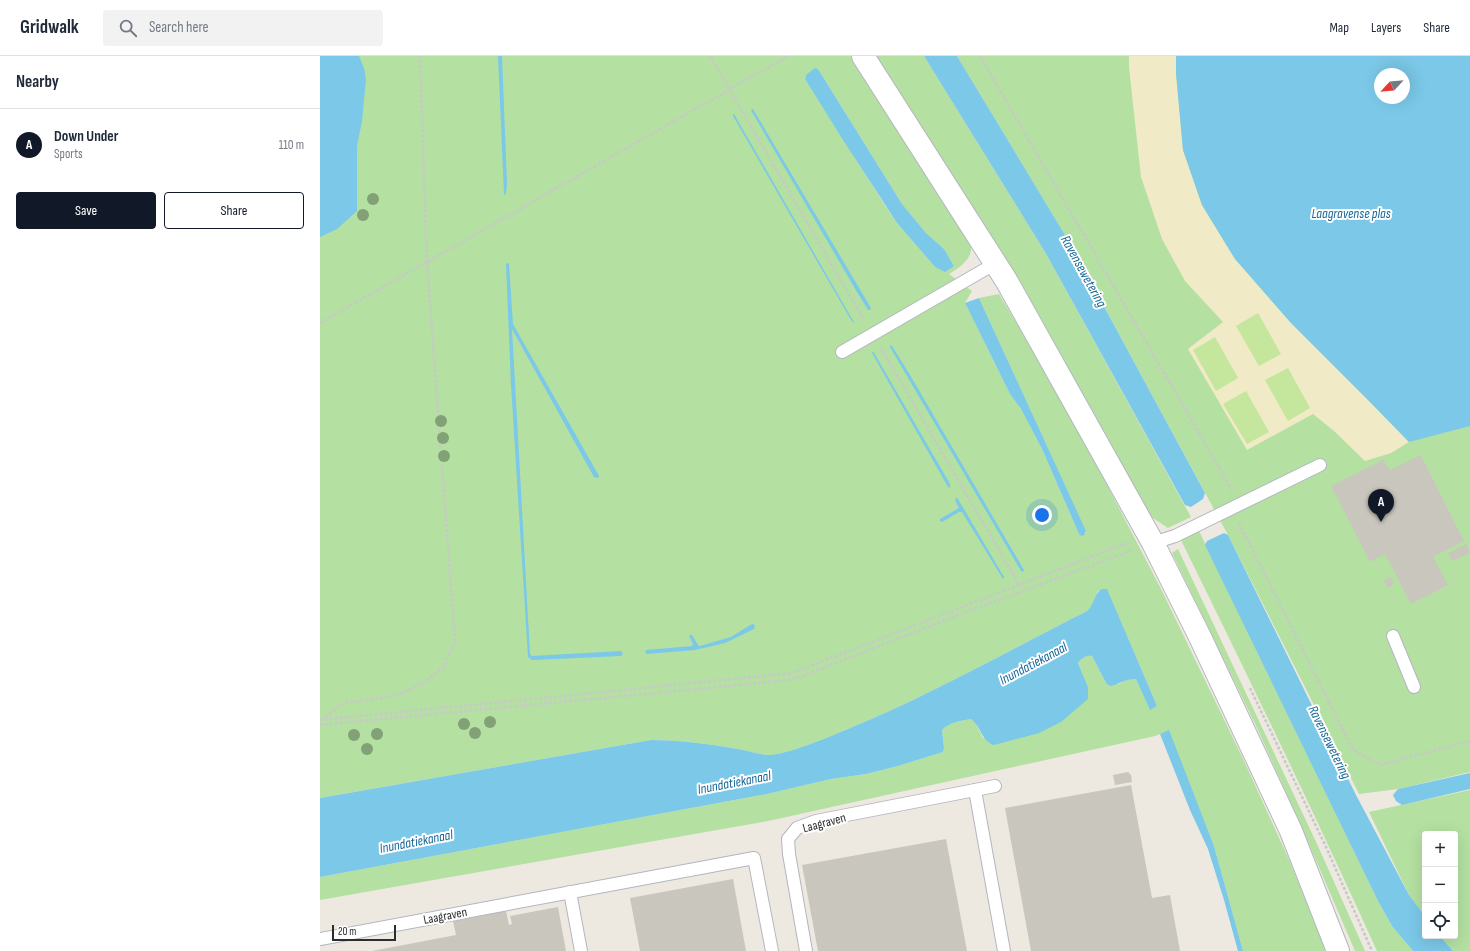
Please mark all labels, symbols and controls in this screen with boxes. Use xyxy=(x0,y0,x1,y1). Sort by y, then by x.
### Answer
search box xyxy=(103,10,383,46)
text: Gridwalk xyxy=(20,16,79,39)
icon: search xyxy=(117,17,139,39)
text: Search here xyxy=(149,18,209,37)
text: Map xyxy=(1329,19,1349,36)
text: Layers xyxy=(1371,19,1401,36)
text: Share xyxy=(1423,19,1450,36)
north arrow xyxy=(1374,68,1410,104)
text: Nearby xyxy=(16,72,59,92)
text: Down Under xyxy=(54,127,118,146)
text: A xyxy=(26,137,32,153)
text: 110 m xyxy=(279,137,304,153)
text: Sports xyxy=(54,146,83,162)
button: Save xyxy=(16,192,156,229)
button: Share xyxy=(164,192,304,229)
water label: Laagravense plas xyxy=(1311,205,1391,222)
water label: Ravensewetering xyxy=(1057,232,1110,310)
pin: A xyxy=(1368,489,1394,522)
your location xyxy=(1032,505,1052,525)
water label: Inundatiekanaal xyxy=(996,638,1070,688)
water label: Ravensewetering xyxy=(1305,703,1355,782)
water label: Inundatiekanaal xyxy=(696,767,773,798)
street label: Laagraven xyxy=(801,810,848,836)
water label: Inundatiekanaal xyxy=(378,826,455,857)
map controls xyxy=(1422,831,1458,939)
button: + xyxy=(1422,831,1458,867)
button: − xyxy=(1422,867,1458,903)
button: locate xyxy=(1422,903,1458,939)
street label: Laagraven xyxy=(422,904,468,928)
scale bar xyxy=(332,923,396,942)
text: 20 m xyxy=(338,925,356,938)

